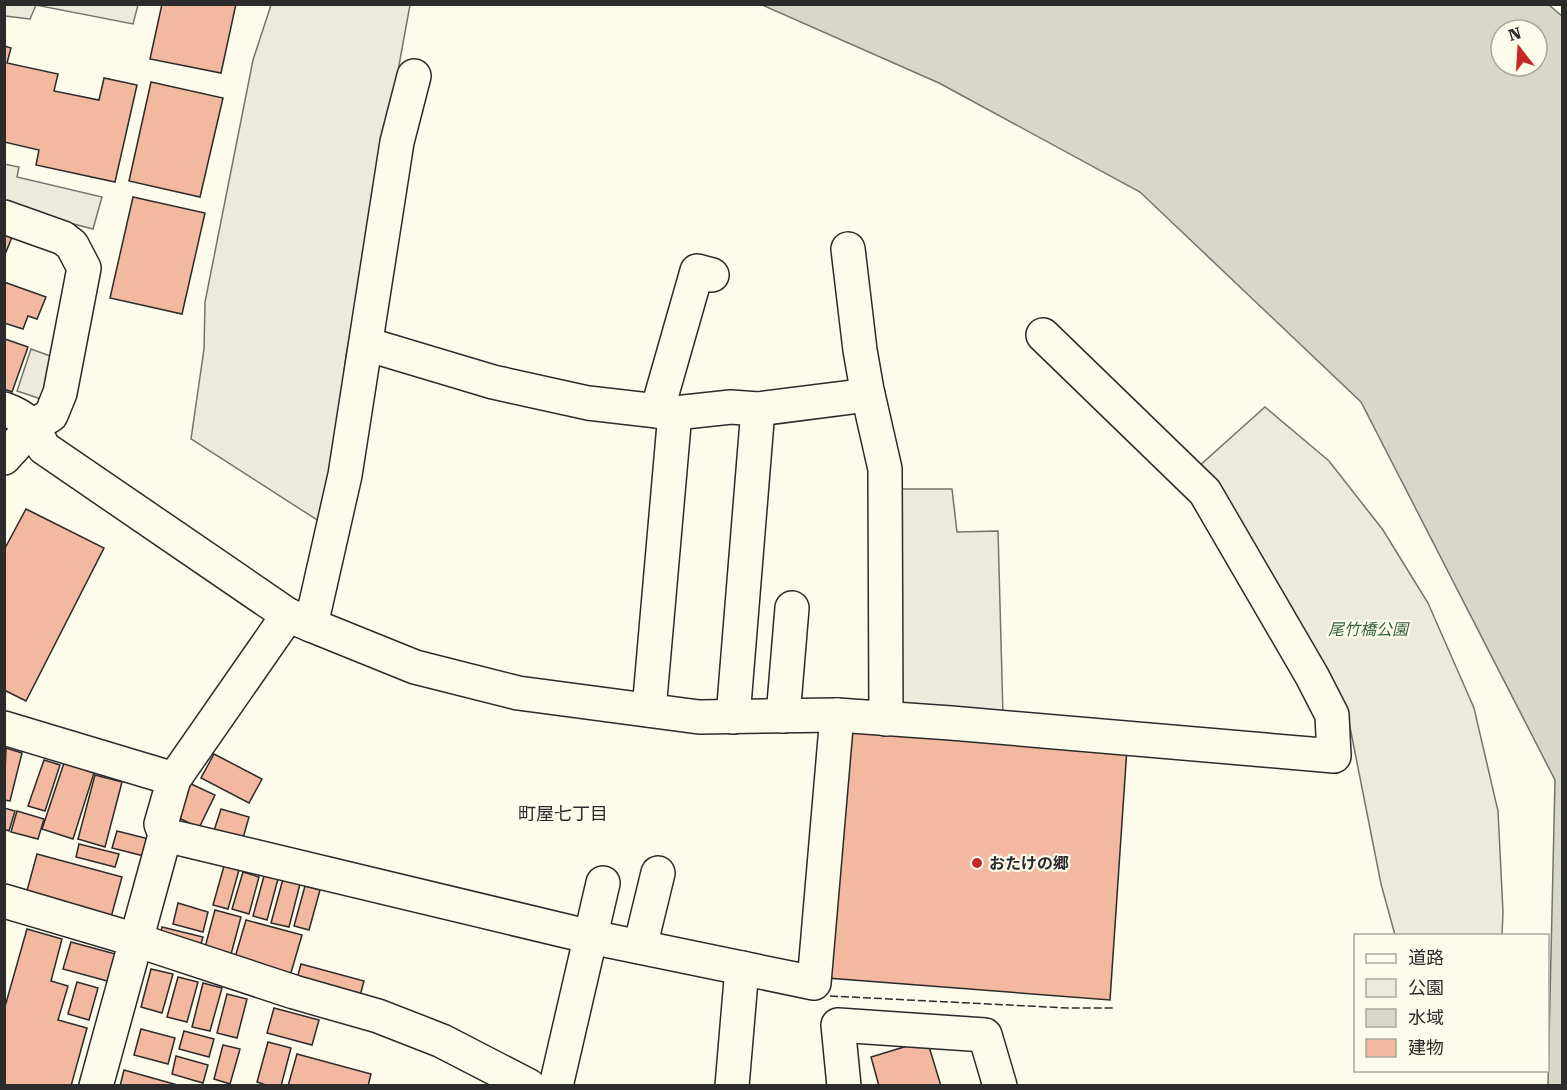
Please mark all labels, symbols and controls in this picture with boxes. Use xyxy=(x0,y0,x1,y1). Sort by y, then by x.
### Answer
north arrow xyxy=(1489,18,1549,78)
text: N xyxy=(1506,23,1523,45)
park label: 尾竹橋公園 xyxy=(1328,620,1410,639)
district label: 町屋七丁目 xyxy=(518,803,608,824)
place label: おたけの郷 xyxy=(989,854,1069,873)
marker: おたけの郷 xyxy=(970,856,984,870)
legend xyxy=(1354,934,1549,1072)
text: 道路 xyxy=(1408,947,1444,968)
text: 公園 xyxy=(1408,977,1444,998)
text: 水域 xyxy=(1408,1007,1444,1028)
text: 建物 xyxy=(1408,1037,1444,1058)

